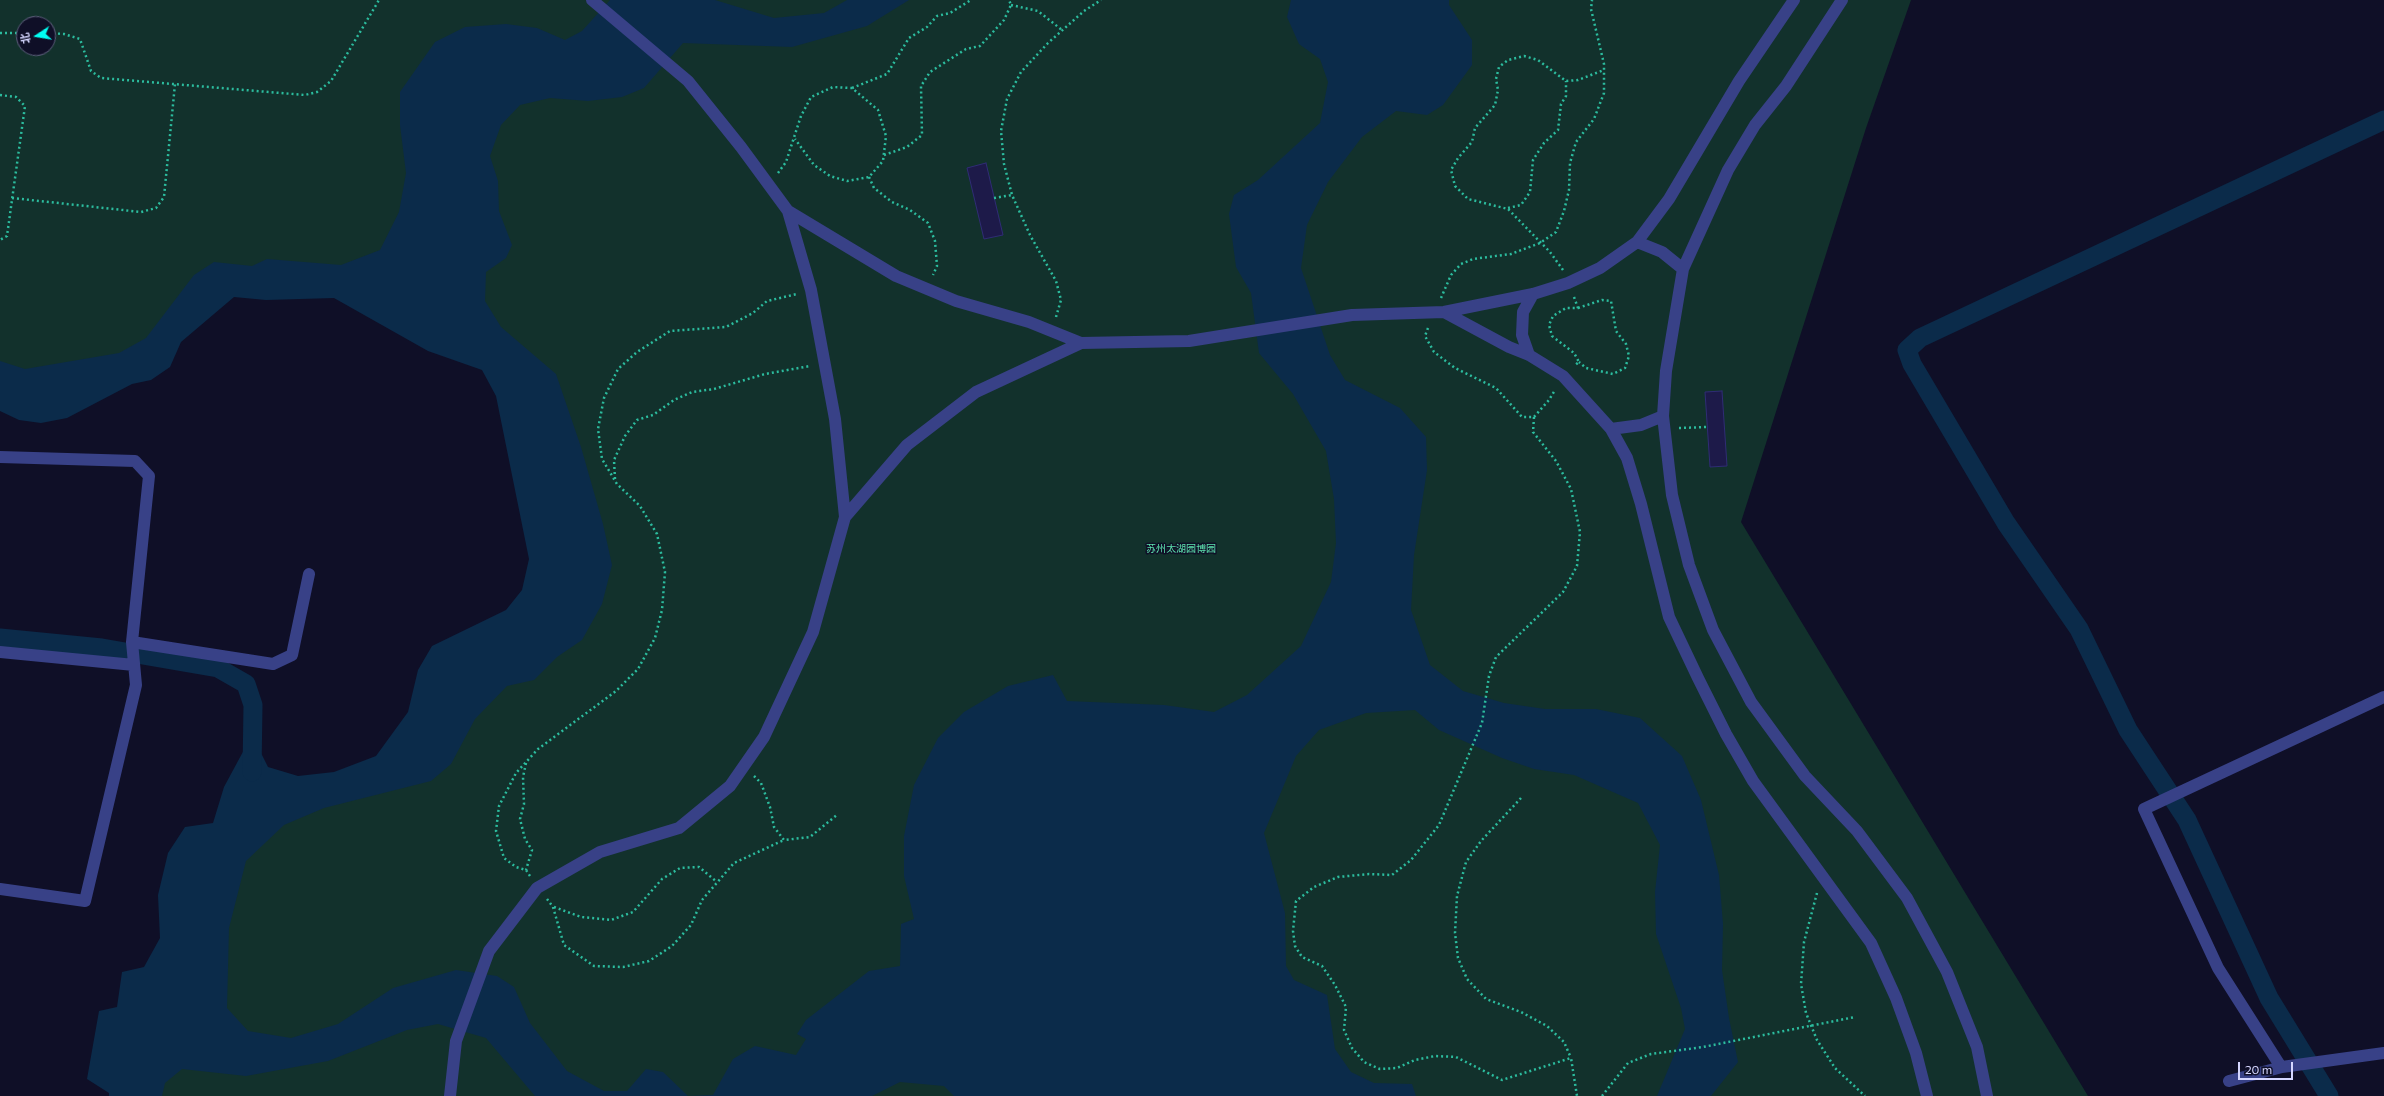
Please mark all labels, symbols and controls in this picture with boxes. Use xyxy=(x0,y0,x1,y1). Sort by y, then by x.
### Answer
north arrow xyxy=(16,16,56,56)
text: 北 xyxy=(17,32,32,45)
park label: 苏州太湖园博园 xyxy=(1146,543,1216,555)
scale bar xyxy=(2240,1054,2295,1080)
text: 20 m xyxy=(2245,1062,2272,1076)

